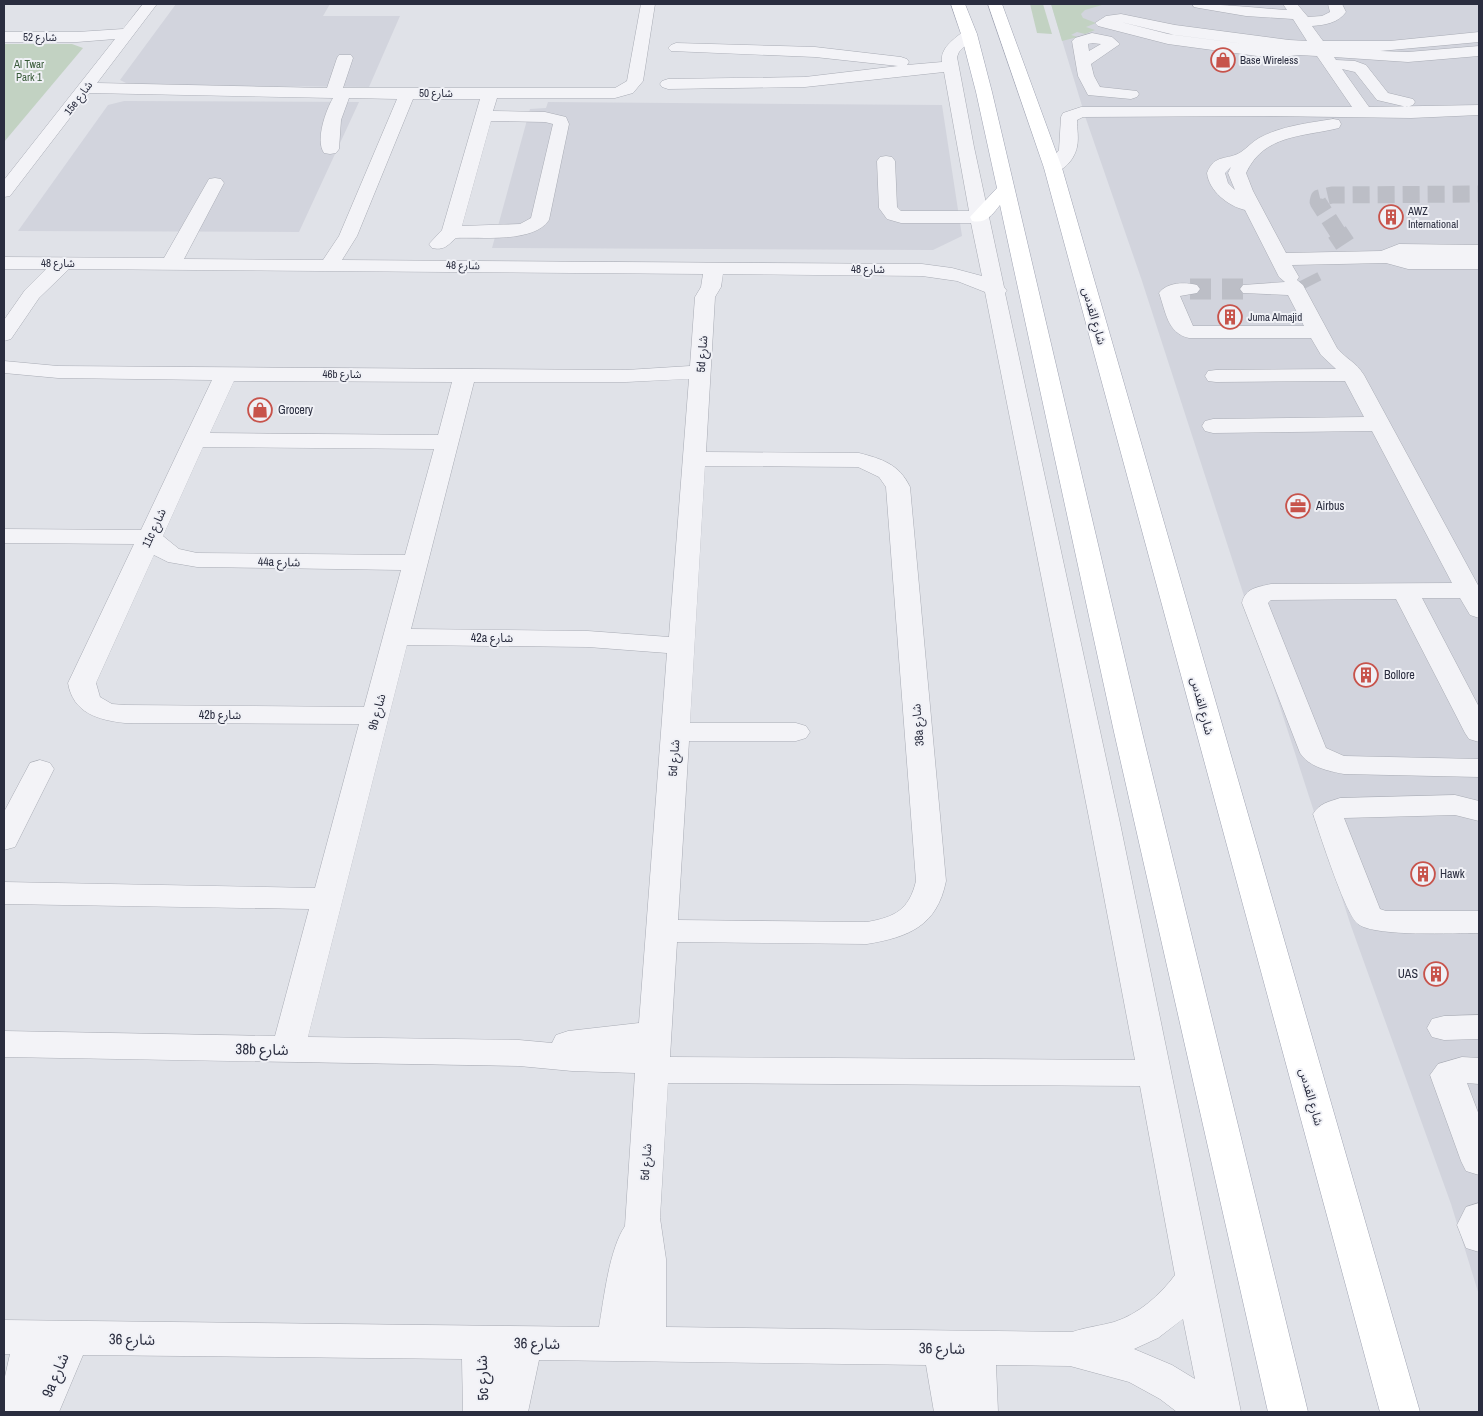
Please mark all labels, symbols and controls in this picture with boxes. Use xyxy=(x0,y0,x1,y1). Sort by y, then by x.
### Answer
street label: شارع 52 xyxy=(23,30,57,45)
shop icon: Base Wireless xyxy=(1210,47,1236,73)
place label: Base Wireless xyxy=(1240,53,1299,67)
park label: Al Twar Park 1 xyxy=(13,57,44,84)
street label: 15e شارع xyxy=(61,78,96,118)
street label: شارع 50 xyxy=(419,86,453,101)
building icon: AWZ International xyxy=(1378,204,1404,230)
place label: AWZ International xyxy=(1407,204,1458,231)
street label: شارع 48 xyxy=(41,256,75,271)
street label: شارع 48 xyxy=(446,258,480,273)
street label: شارع 48 xyxy=(851,262,885,277)
street label: شارع القدس xyxy=(1077,285,1110,347)
building icon: Juma Almajid xyxy=(1217,304,1243,330)
place label: Juma Almajid xyxy=(1248,310,1302,324)
street label: 5d شارع xyxy=(693,335,712,373)
street label: 46b شارع xyxy=(322,367,362,382)
shop icon: Grocery xyxy=(247,397,273,423)
place label: Grocery xyxy=(278,402,313,418)
office icon: Airbus xyxy=(1285,493,1311,519)
place label: Airbus xyxy=(1315,498,1345,514)
street label: 11c شارع xyxy=(138,506,171,551)
street label: 44a شارع xyxy=(258,554,300,571)
street label: 42a شارع xyxy=(471,630,513,647)
building icon: Bollore xyxy=(1353,662,1379,688)
place label: Bollore xyxy=(1384,667,1415,683)
street label: شارع القدس xyxy=(1186,675,1217,737)
street label: 9b شارع xyxy=(364,692,390,732)
street label: 38a شارع xyxy=(908,703,929,747)
street label: 42b شارع xyxy=(199,707,241,724)
street label: 5d شارع xyxy=(665,739,684,777)
building icon: Hawk xyxy=(1410,861,1436,887)
place label: Hawk xyxy=(1440,866,1465,882)
building icon: UAS xyxy=(1423,961,1449,987)
place label: UAS xyxy=(1398,966,1418,982)
street label: 38b شارع xyxy=(235,1038,289,1062)
street label: شارع القدس xyxy=(1294,1066,1327,1128)
street label: 5d شارع xyxy=(637,1143,656,1181)
street label: شارع 36 xyxy=(109,1328,156,1352)
street label: شارع 36 xyxy=(514,1332,561,1356)
street label: شارع 36 xyxy=(919,1337,966,1361)
street label: 9a شارع xyxy=(36,1349,76,1401)
street label: 5c شارع xyxy=(471,1355,495,1401)

